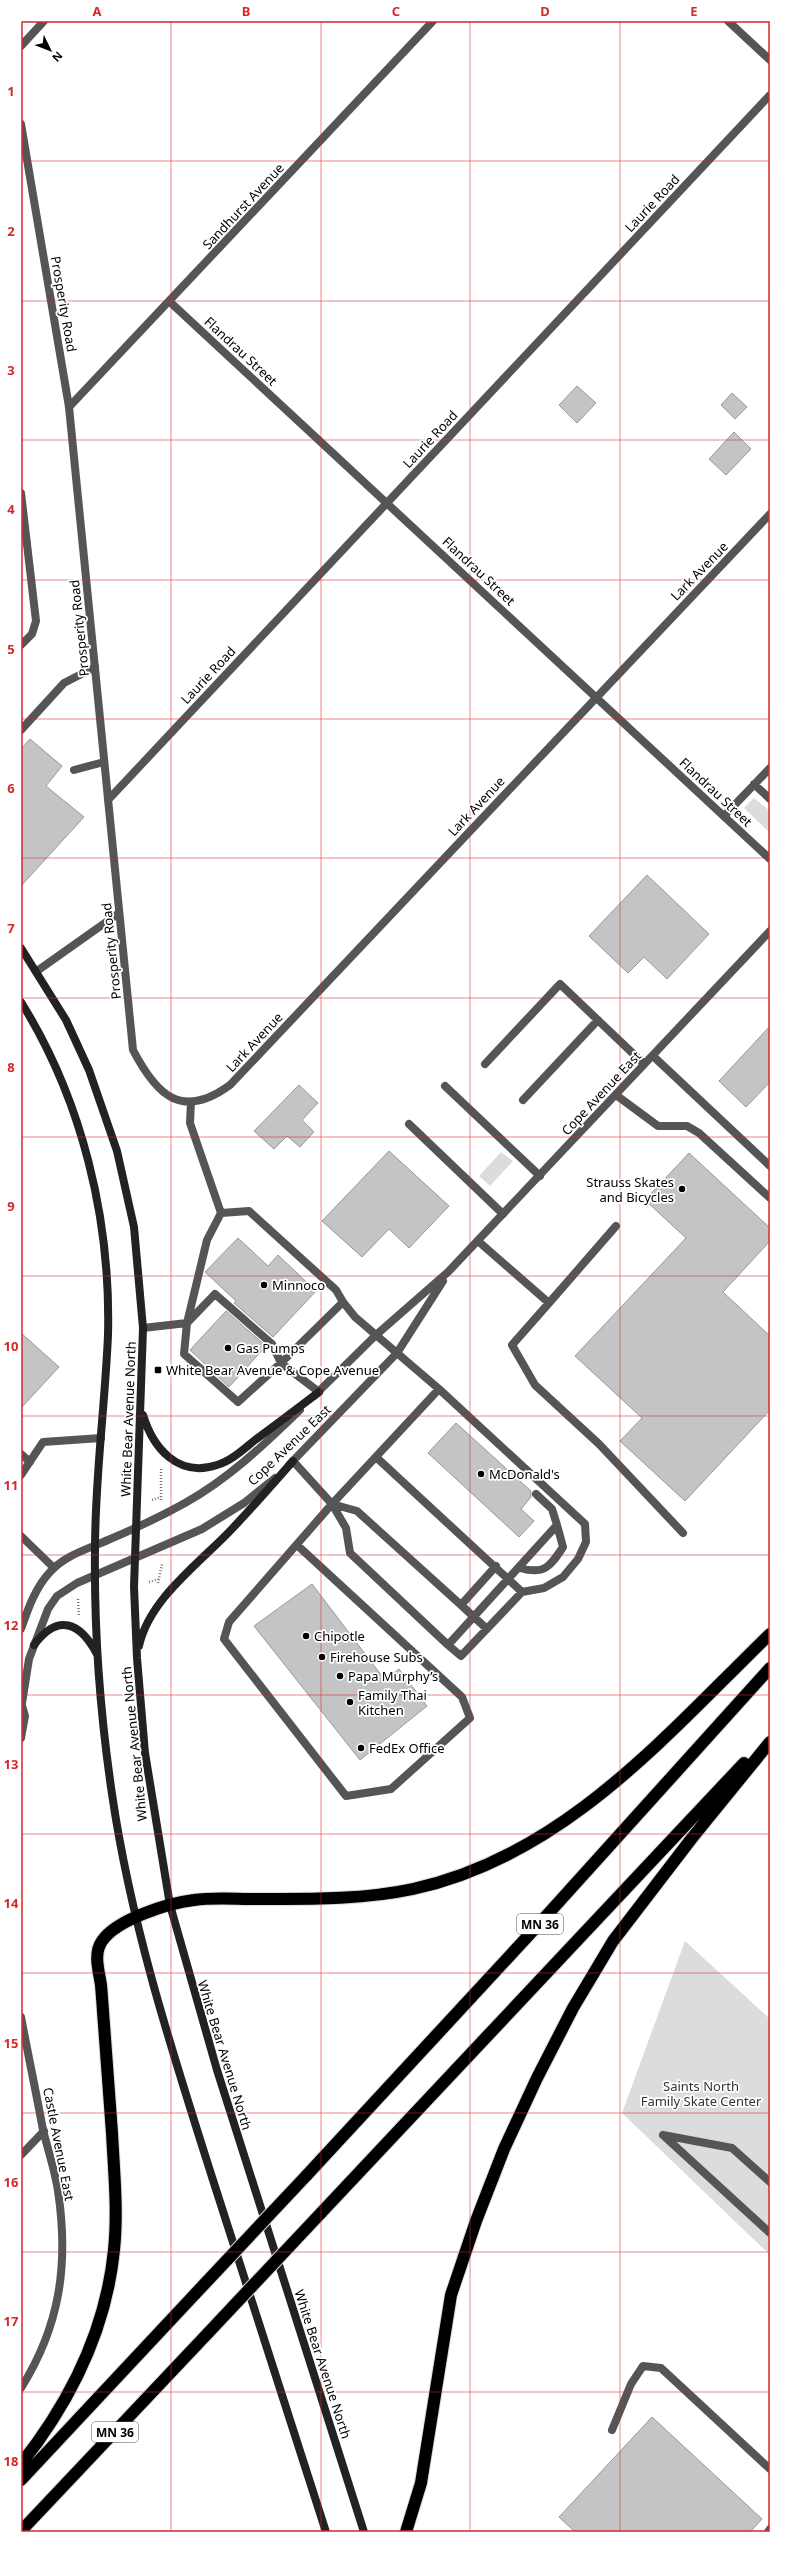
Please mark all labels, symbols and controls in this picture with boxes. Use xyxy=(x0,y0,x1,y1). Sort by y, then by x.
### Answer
text: A xyxy=(93,2,102,20)
text: B xyxy=(242,2,250,20)
text: C xyxy=(392,2,400,20)
text: D xyxy=(540,2,550,20)
text: E xyxy=(690,2,698,20)
north arrow xyxy=(30,30,70,70)
text: N xyxy=(49,49,66,66)
text: 1 xyxy=(7,82,15,100)
street label: Sandhurst Avenue xyxy=(198,159,288,253)
street label: Laurie Road xyxy=(621,170,683,236)
text: 2 xyxy=(7,222,15,240)
street label: Prosperity Road xyxy=(47,255,81,353)
street label: Flandrau Street xyxy=(201,313,282,390)
text: 3 xyxy=(7,361,15,379)
street label: Laurie Road xyxy=(399,406,461,472)
text: 4 xyxy=(7,500,15,518)
street label: Flandrau Street xyxy=(439,533,520,610)
street label: Lark Avenue xyxy=(666,538,732,604)
street label: Prosperity Road xyxy=(65,579,93,677)
text: 5 xyxy=(7,640,15,658)
street label: Laurie Road xyxy=(177,642,239,708)
street label: Flandrau Street xyxy=(676,754,757,831)
street label: Lark Avenue xyxy=(444,772,508,840)
text: 6 xyxy=(7,779,15,797)
street label: Prosperity Road xyxy=(97,902,125,1000)
text: 7 xyxy=(7,919,15,937)
street label: Lark Avenue xyxy=(222,1008,286,1076)
street label: Cope Avenue East xyxy=(557,1047,645,1139)
text: 8 xyxy=(7,1058,15,1076)
place label: Strauss Skates and Bicycles xyxy=(586,1173,674,1206)
marker: Strauss Skates and Bicycles xyxy=(677,1184,687,1194)
text: 9 xyxy=(7,1197,15,1215)
place label: Minnoco xyxy=(272,1276,325,1294)
marker: Minnoco xyxy=(259,1280,269,1290)
text: 10 xyxy=(4,1337,18,1355)
place label: Gas Pumps xyxy=(236,1339,305,1357)
street label: White Bear Avenue North xyxy=(116,1341,140,1497)
marker: Gas Pumps xyxy=(223,1343,233,1353)
place label: White Bear Avenue & Cope Avenue xyxy=(166,1361,379,1379)
marker: White Bear Avenue & Cope Avenue xyxy=(153,1365,163,1375)
street label: Cope Avenue East xyxy=(243,1400,335,1489)
place label: McDonald's xyxy=(489,1465,560,1483)
marker: McDonald's xyxy=(476,1469,486,1479)
text: 11 xyxy=(4,1476,18,1494)
text: 12 xyxy=(4,1616,18,1634)
place label: Chipotle xyxy=(314,1627,365,1645)
marker: Chipotle xyxy=(301,1631,311,1641)
place label: Firehouse Subs xyxy=(330,1648,423,1666)
marker: Firehouse Subs xyxy=(317,1652,327,1662)
street label: White Bear Avenue North xyxy=(117,1666,151,1822)
place label: Papa Murphy’s xyxy=(348,1667,438,1685)
marker: Papa Murphy’s xyxy=(335,1671,345,1681)
place label: Family Thai Kitchen xyxy=(358,1686,427,1719)
marker: Family Thai Kitchen xyxy=(345,1697,355,1707)
place label: FedEx Office xyxy=(369,1739,445,1757)
marker: FedEx Office xyxy=(356,1743,366,1753)
text: 13 xyxy=(4,1755,18,1773)
text: 14 xyxy=(4,1894,19,1912)
road number: MN 36 xyxy=(517,1914,563,1934)
street label: White Bear Avenue North xyxy=(194,1978,256,2132)
text: 15 xyxy=(4,2034,18,2052)
park label: Saints North Family Skate Center xyxy=(641,2077,762,2110)
street label: Castle Avenue East xyxy=(39,2086,79,2202)
text: 16 xyxy=(4,2173,18,2191)
street label: White Bear Avenue North xyxy=(290,2287,356,2441)
text: 17 xyxy=(4,2312,18,2330)
road number: MN 36 xyxy=(92,2422,138,2442)
text: 18 xyxy=(4,2452,18,2470)

